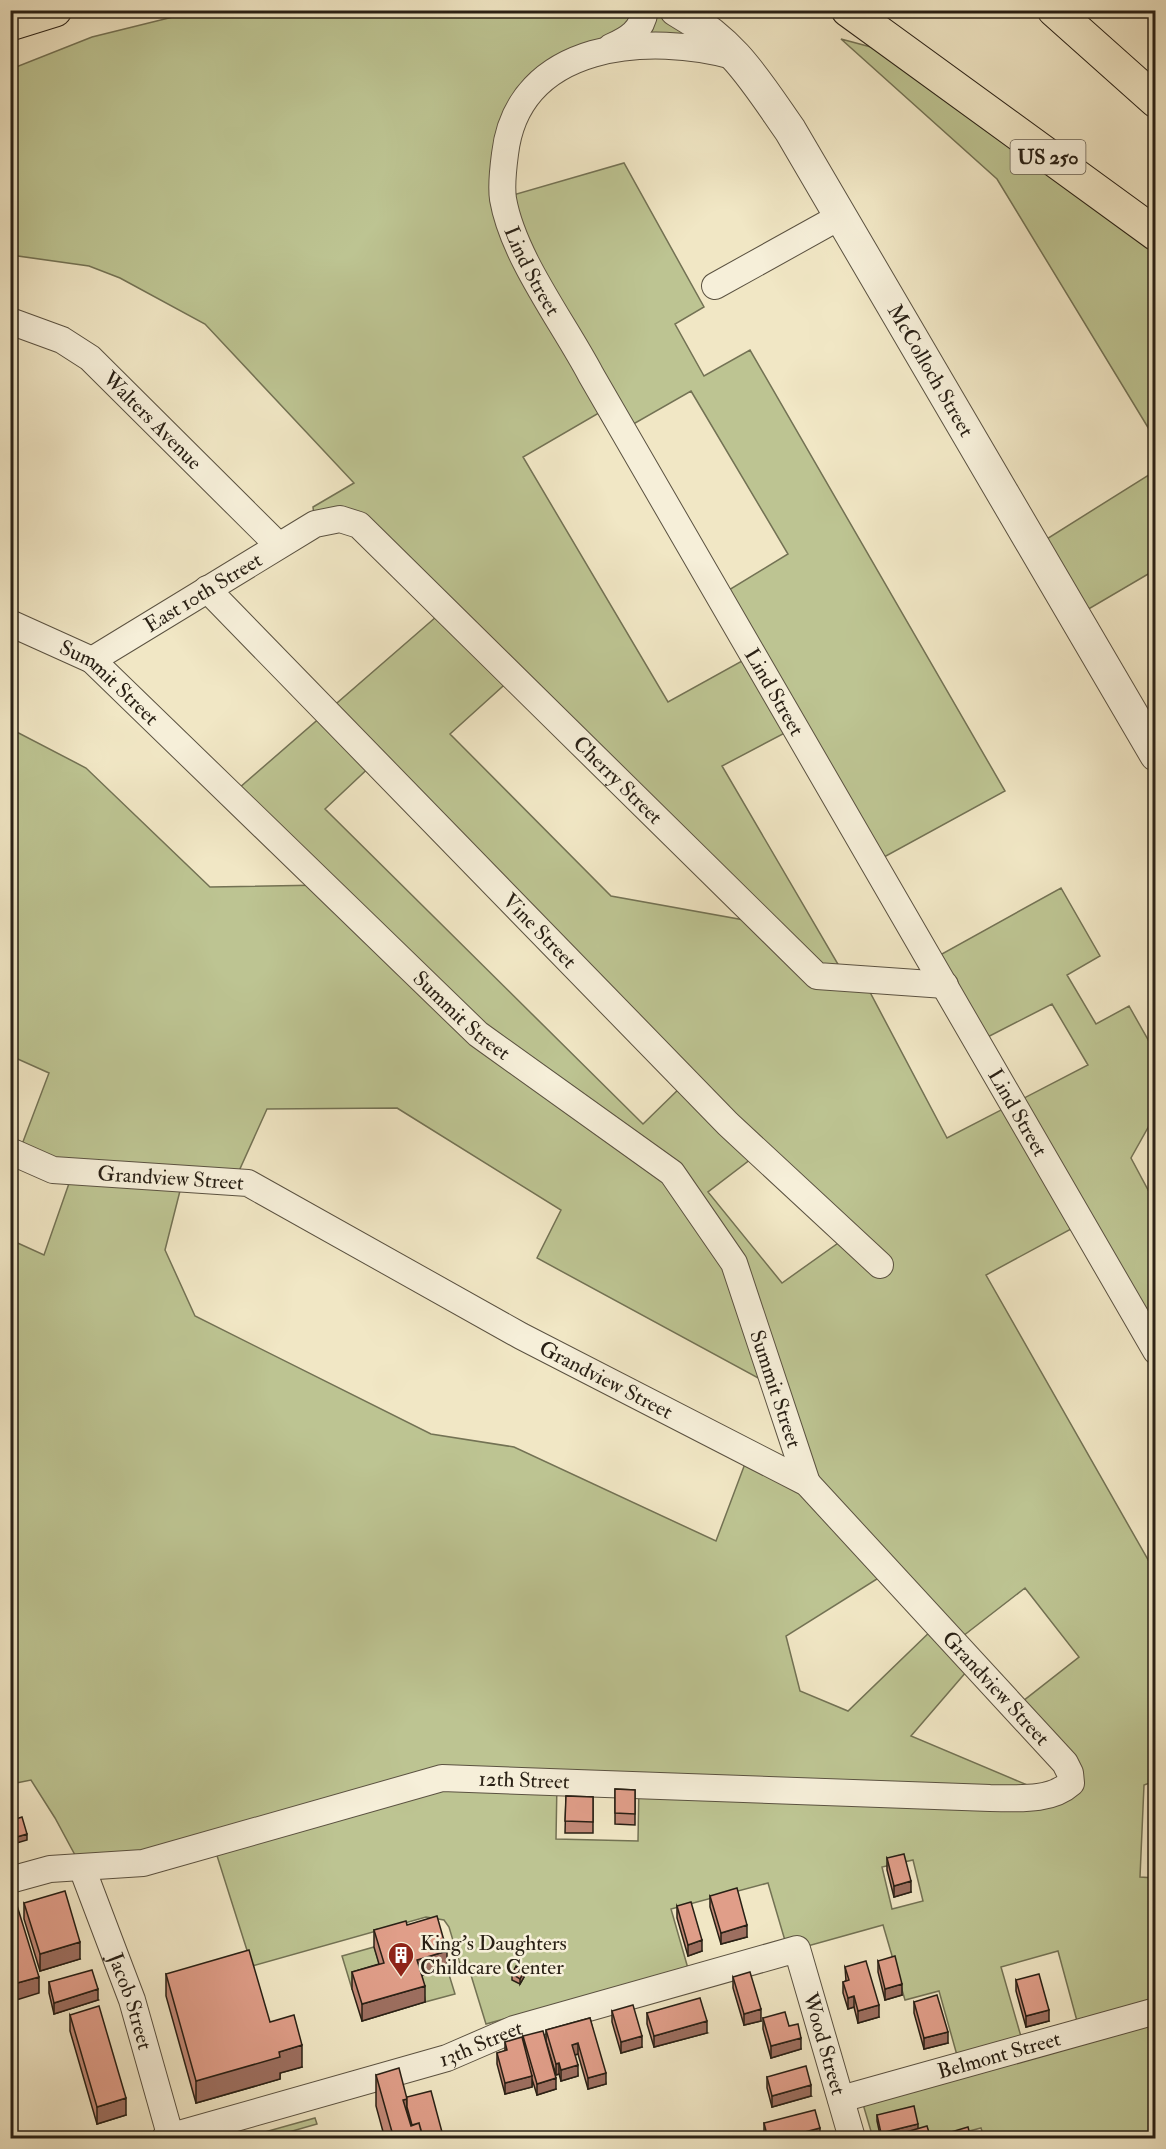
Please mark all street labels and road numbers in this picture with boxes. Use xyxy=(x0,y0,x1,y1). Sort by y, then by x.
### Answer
road number: US 250 xyxy=(1010,140,1086,174)
street label: Lind Street xyxy=(497,223,566,321)
street label: McColloch Street xyxy=(881,299,980,442)
street label: Walters Avenue xyxy=(96,365,208,476)
street label: East 10th Street xyxy=(139,546,267,639)
street label: Summit Street xyxy=(55,634,165,732)
street label: Lind Street xyxy=(738,643,810,741)
street label: Cherry Street xyxy=(567,730,668,830)
street label: Vine Street xyxy=(497,888,582,975)
street label: Summit Street xyxy=(407,965,516,1067)
street label: Lind Street xyxy=(982,1064,1054,1162)
street label: Grandview Street xyxy=(97,1160,245,1197)
street label: Summit Street xyxy=(743,1327,807,1452)
street label: Grandview Street xyxy=(534,1335,677,1426)
street label: Grandview Street xyxy=(936,1625,1055,1752)
street label: 12th Street xyxy=(478,1765,570,1796)
street label: Jacob Street xyxy=(101,1948,158,2053)
street label: Wood Street xyxy=(796,1989,852,2098)
street label: 13th Street xyxy=(436,2014,526,2073)
street label: Belmont Street xyxy=(934,2025,1064,2085)

